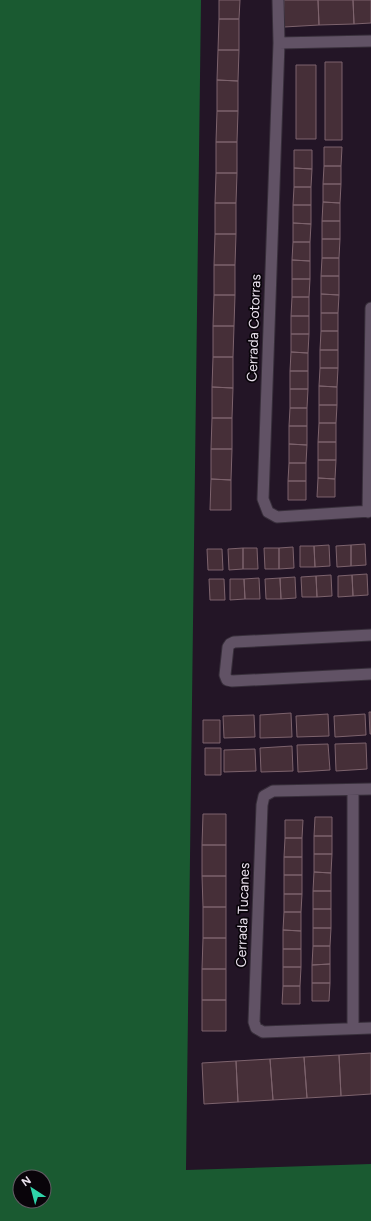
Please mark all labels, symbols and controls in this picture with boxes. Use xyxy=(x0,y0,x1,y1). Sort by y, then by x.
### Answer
street label: Cerrada Cotorras xyxy=(244,274,264,382)
street label: Cerrada Tucanes xyxy=(233,862,253,968)
north arrow xyxy=(12,1169,52,1209)
text: N xyxy=(19,1174,34,1189)

